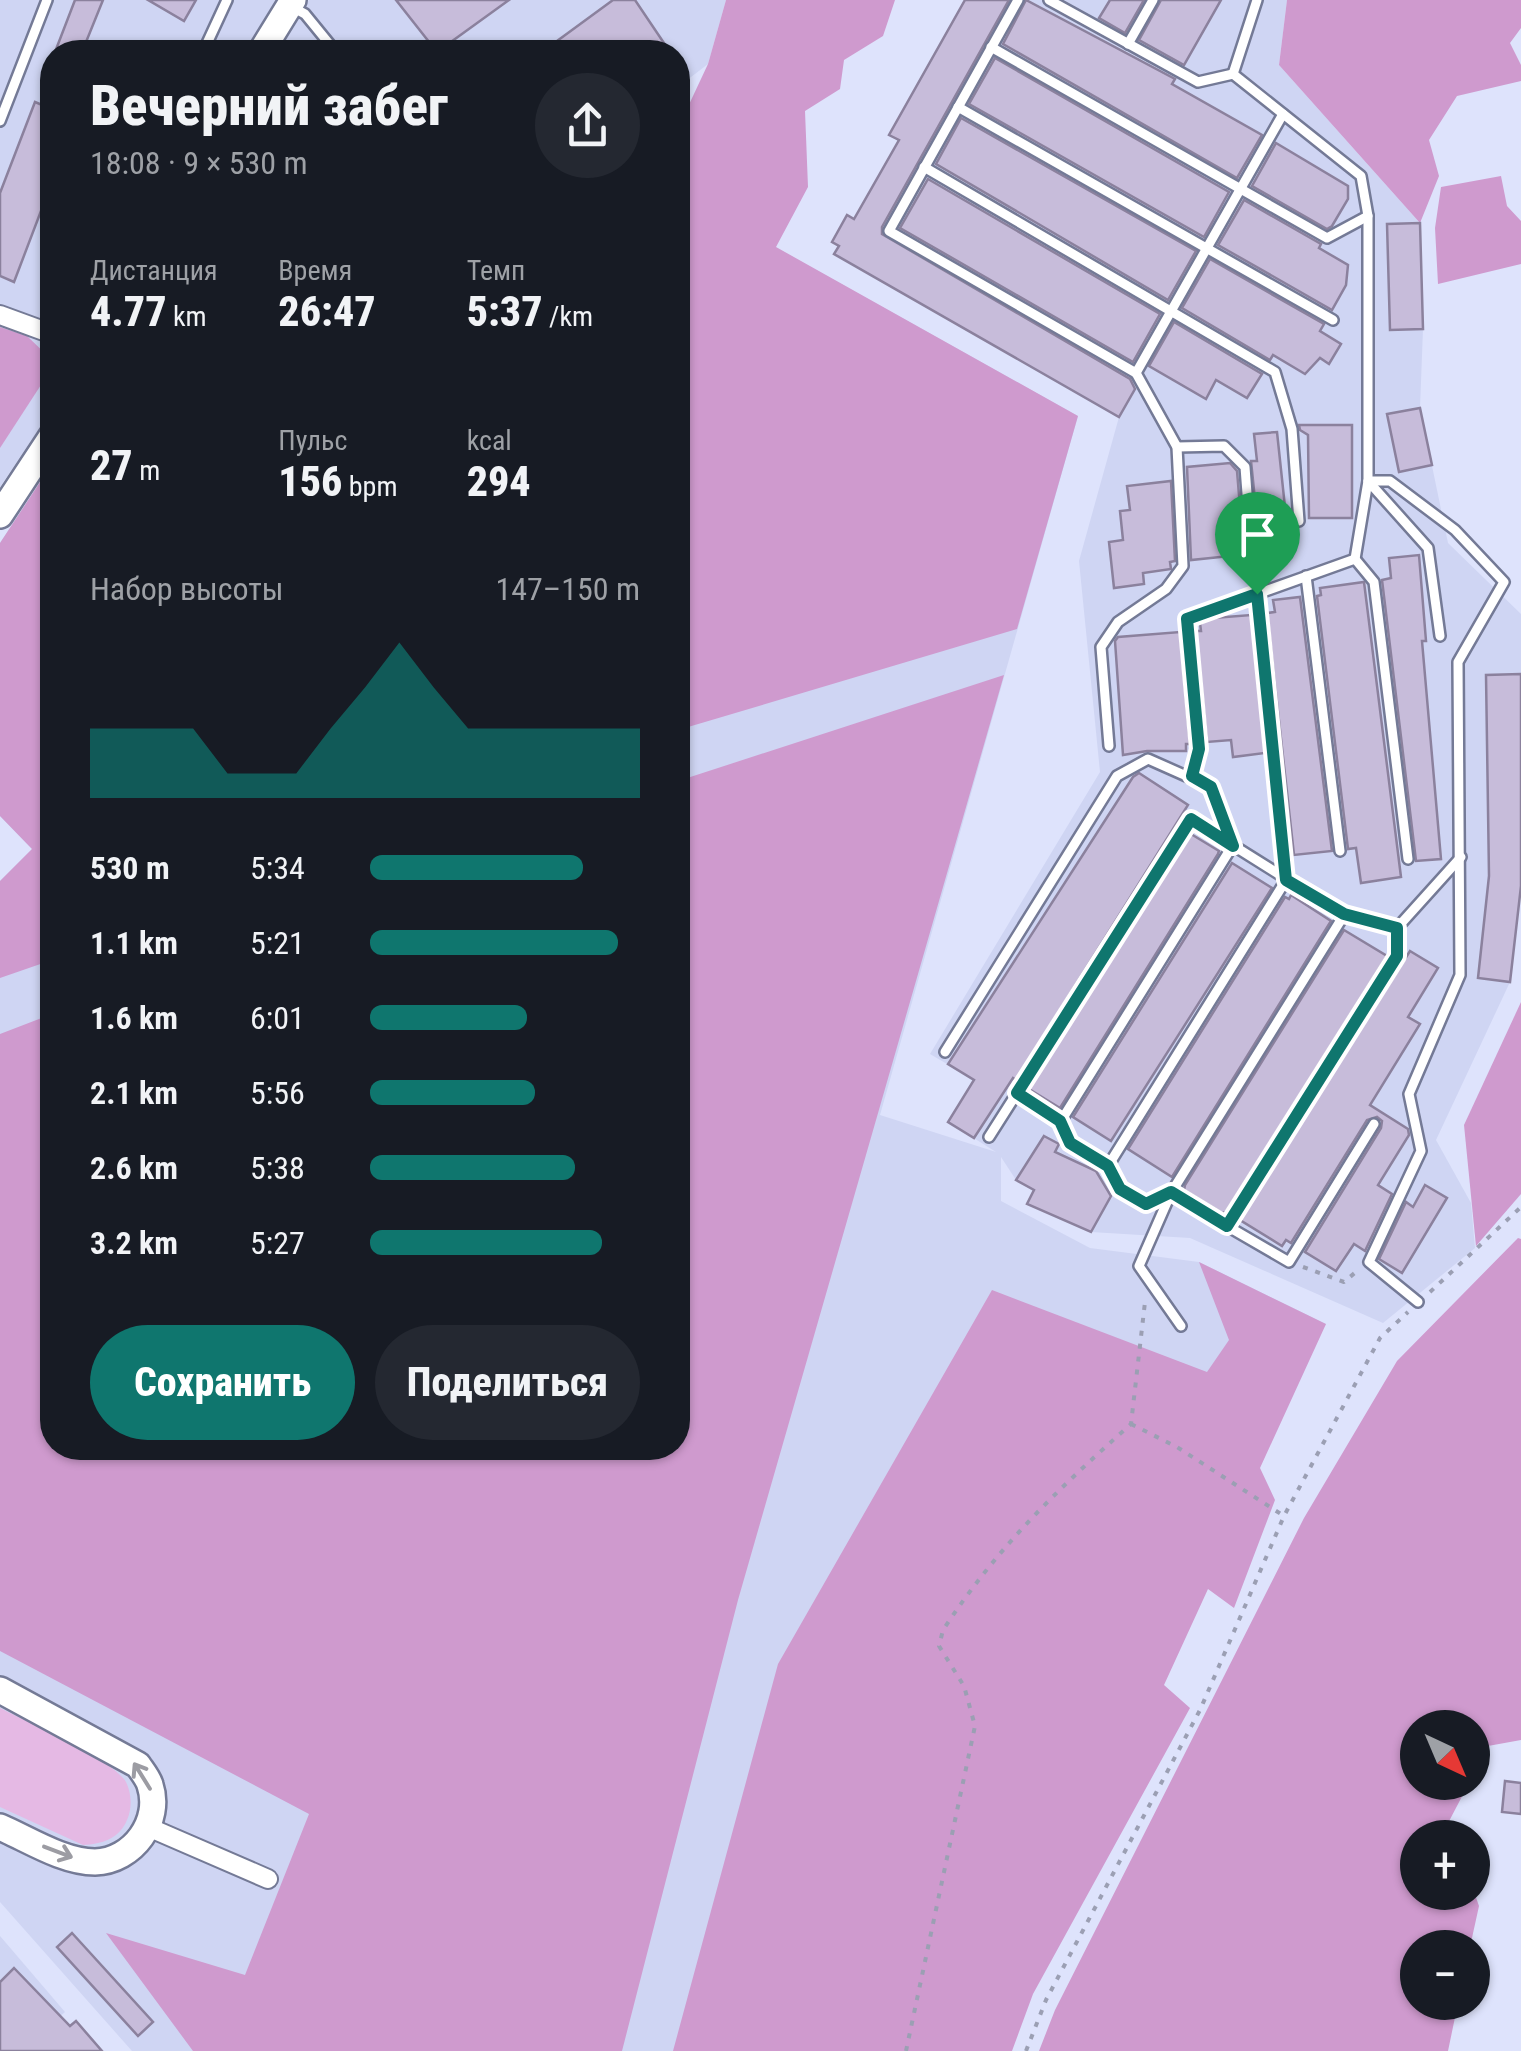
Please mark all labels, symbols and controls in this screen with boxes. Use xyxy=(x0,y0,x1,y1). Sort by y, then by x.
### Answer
button: share xyxy=(535,73,640,178)
text: Вечерний забег xyxy=(90,74,448,138)
text: 18:08 · 9 × 530 m xyxy=(90,144,308,182)
text: Дистанция xyxy=(90,254,217,287)
text: Время xyxy=(278,254,352,287)
text: Темп xyxy=(467,254,525,287)
text: 4.77 xyxy=(90,287,167,336)
text: 26:47 xyxy=(278,287,376,336)
text: 5:37 xyxy=(467,287,543,336)
text: km xyxy=(167,300,207,333)
text: /km xyxy=(543,300,593,333)
text: Пульс xyxy=(278,424,347,457)
text: kcal xyxy=(467,424,512,457)
text: 27 xyxy=(90,441,133,490)
text: m xyxy=(133,454,160,487)
text: 156 xyxy=(278,457,342,506)
text: 294 xyxy=(467,457,531,506)
text: bpm xyxy=(342,470,398,503)
pin xyxy=(1215,492,1300,595)
icon: arrive xyxy=(1230,507,1285,562)
text: Набор высоты xyxy=(90,570,284,608)
text: 147–150 m xyxy=(495,570,640,608)
text: 530 m xyxy=(90,849,170,887)
text: 5:34 xyxy=(250,849,305,887)
text: 1.1 km xyxy=(90,924,178,962)
text: 5:21 xyxy=(250,924,305,962)
text: 1.6 km xyxy=(90,999,178,1037)
text: 6:01 xyxy=(250,999,305,1037)
text: 2.1 km xyxy=(90,1074,178,1112)
text: 5:56 xyxy=(250,1074,305,1112)
text: 2.6 km xyxy=(90,1149,178,1187)
text: 5:38 xyxy=(250,1149,305,1187)
text: 3.2 km xyxy=(90,1224,178,1262)
text: 5:27 xyxy=(250,1224,305,1262)
button: Сохранить xyxy=(90,1325,355,1440)
button: Поделиться xyxy=(375,1325,640,1440)
north arrow xyxy=(1400,1710,1490,1800)
map controls xyxy=(1400,1710,1490,2020)
one-way arrow xyxy=(132,1762,152,1790)
button: + xyxy=(1400,1820,1490,1910)
one-way arrow xyxy=(42,1844,73,1862)
button: − xyxy=(1400,1930,1490,2020)

